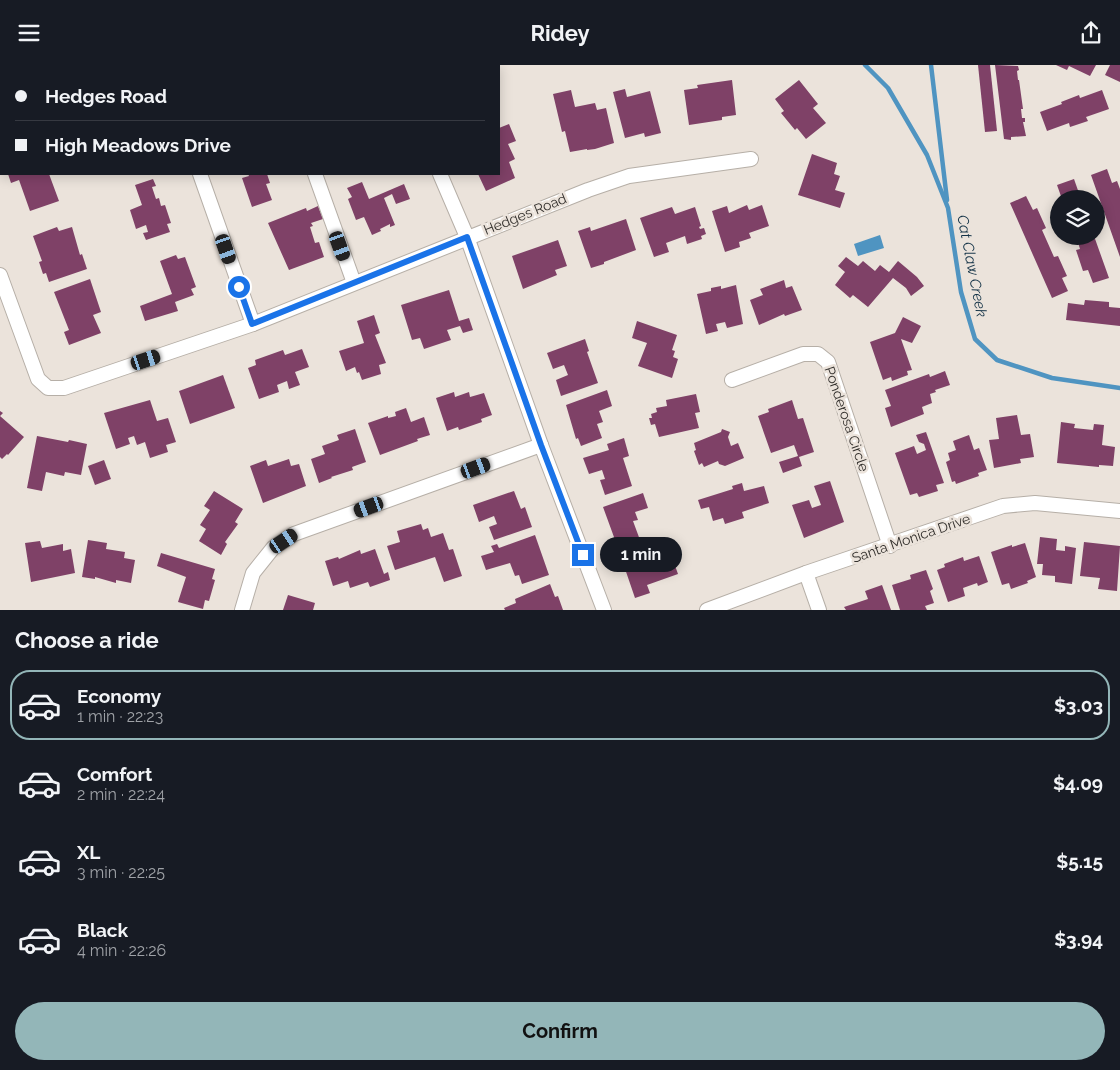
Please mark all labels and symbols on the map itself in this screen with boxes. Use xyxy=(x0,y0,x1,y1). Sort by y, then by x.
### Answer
street label: Hedges Road xyxy=(481,190,569,238)
water label: Cat Claw Creek xyxy=(953,213,991,319)
car xyxy=(327,229,352,263)
car xyxy=(214,232,237,266)
route start xyxy=(228,276,250,298)
car xyxy=(129,348,162,372)
street label: Ponderosa Circle xyxy=(822,364,872,474)
car xyxy=(459,456,492,480)
car xyxy=(352,495,385,519)
street label: Santa Monica Drive xyxy=(850,510,972,566)
car xyxy=(267,526,300,556)
callout: 1 min xyxy=(600,537,683,573)
route end xyxy=(572,544,594,566)

